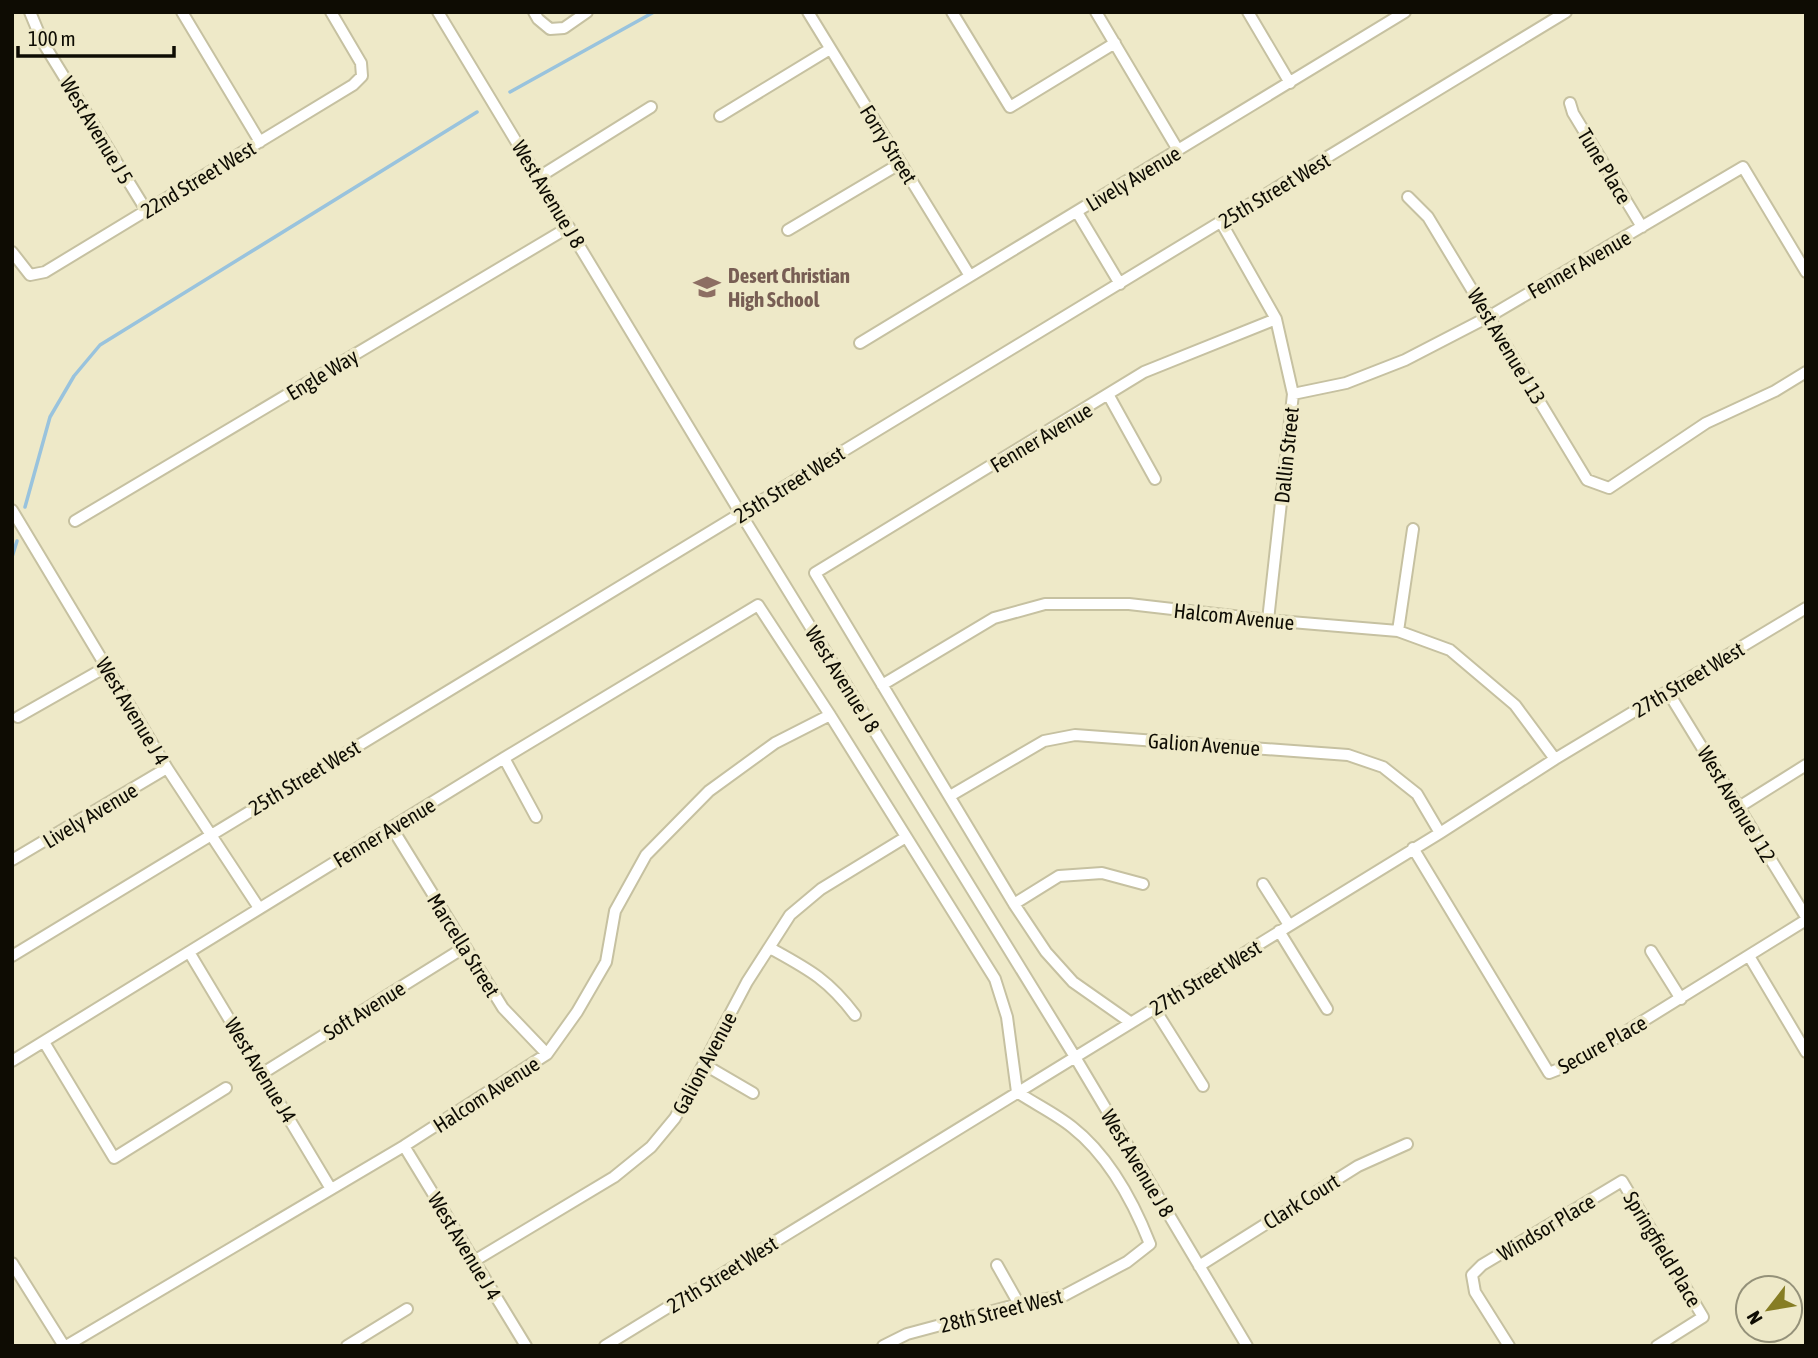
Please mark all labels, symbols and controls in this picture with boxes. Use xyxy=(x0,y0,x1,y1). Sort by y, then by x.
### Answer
scale bar xyxy=(18,14,173,58)
text: 100 m xyxy=(28,26,76,50)
street label: West Avenue J 5 xyxy=(56,72,138,188)
street label: Forry Street xyxy=(856,100,922,188)
street label: Tune Place xyxy=(1573,124,1637,208)
street label: 22nd Street West xyxy=(136,135,260,223)
street label: West Avenue J 8 xyxy=(508,136,590,252)
street label: Lively Avenue xyxy=(1081,140,1185,216)
street label: 25th Street West xyxy=(1214,147,1334,233)
street label: Fenner Avenue xyxy=(1523,225,1635,303)
place label: Desert Christian High School xyxy=(728,263,850,311)
school or university icon: Desert Christian High School xyxy=(692,272,722,302)
street label: West Avenue J 13 xyxy=(1463,284,1551,408)
street label: Engle Way xyxy=(282,343,362,405)
street label: Fenner Avenue xyxy=(986,397,1096,477)
street label: Dallin Street xyxy=(1269,406,1303,504)
street label: 25th Street West xyxy=(729,441,849,527)
street label: Halcom Avenue xyxy=(1173,598,1295,634)
street label: West Avenue J 8 xyxy=(801,621,885,737)
street label: 27th Street West xyxy=(1628,636,1748,722)
street label: West Avenue J 4 xyxy=(92,653,174,769)
street label: Galion Avenue xyxy=(1147,728,1261,760)
street label: 25th Street West xyxy=(244,734,364,820)
street label: West Avenue J 12 xyxy=(1693,742,1781,866)
street label: Lively Avenue xyxy=(38,777,142,853)
street label: Fenner Avenue xyxy=(329,792,439,872)
street label: Marcella Street xyxy=(423,889,505,1001)
street label: 27th Street West xyxy=(1145,934,1265,1020)
street label: Soft Avenue xyxy=(319,976,409,1044)
street label: Galion Avenue xyxy=(667,1008,741,1118)
street label: Secure Place xyxy=(1553,1010,1651,1078)
street label: West Avenue J4 xyxy=(220,1013,302,1127)
street label: Halcom Avenue xyxy=(429,1051,543,1137)
street label: West Avenue J 8 xyxy=(1097,1105,1179,1221)
street label: Clark Court xyxy=(1259,1168,1343,1234)
street label: Springfield Place xyxy=(1619,1187,1707,1311)
street label: West Avenue J 4 xyxy=(424,1188,506,1304)
street label: Windsor Place xyxy=(1493,1189,1599,1265)
street label: 27th Street West xyxy=(662,1231,782,1317)
north arrow xyxy=(1734,1274,1804,1344)
street label: 28th Street West xyxy=(937,1283,1065,1337)
text: N xyxy=(1742,1307,1767,1328)

